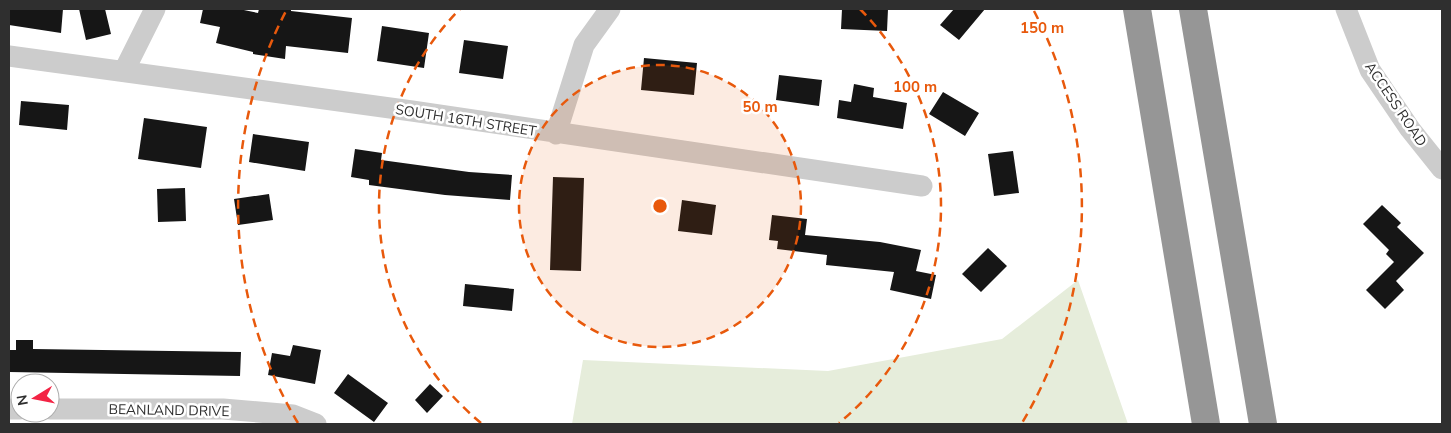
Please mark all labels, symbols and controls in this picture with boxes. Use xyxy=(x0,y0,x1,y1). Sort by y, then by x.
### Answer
text: 150 m xyxy=(1020,18,1064,38)
street label: ACCESS ROAD xyxy=(1360,58,1431,150)
text: 100 m xyxy=(893,77,937,97)
text: 50 m xyxy=(742,97,778,117)
street label: SOUTH 16TH STREET xyxy=(394,100,538,141)
centre of rings xyxy=(651,197,669,215)
north arrow xyxy=(10,373,60,423)
text: N xyxy=(12,393,33,407)
street label: BEANLAND DRIVE xyxy=(108,400,230,421)

